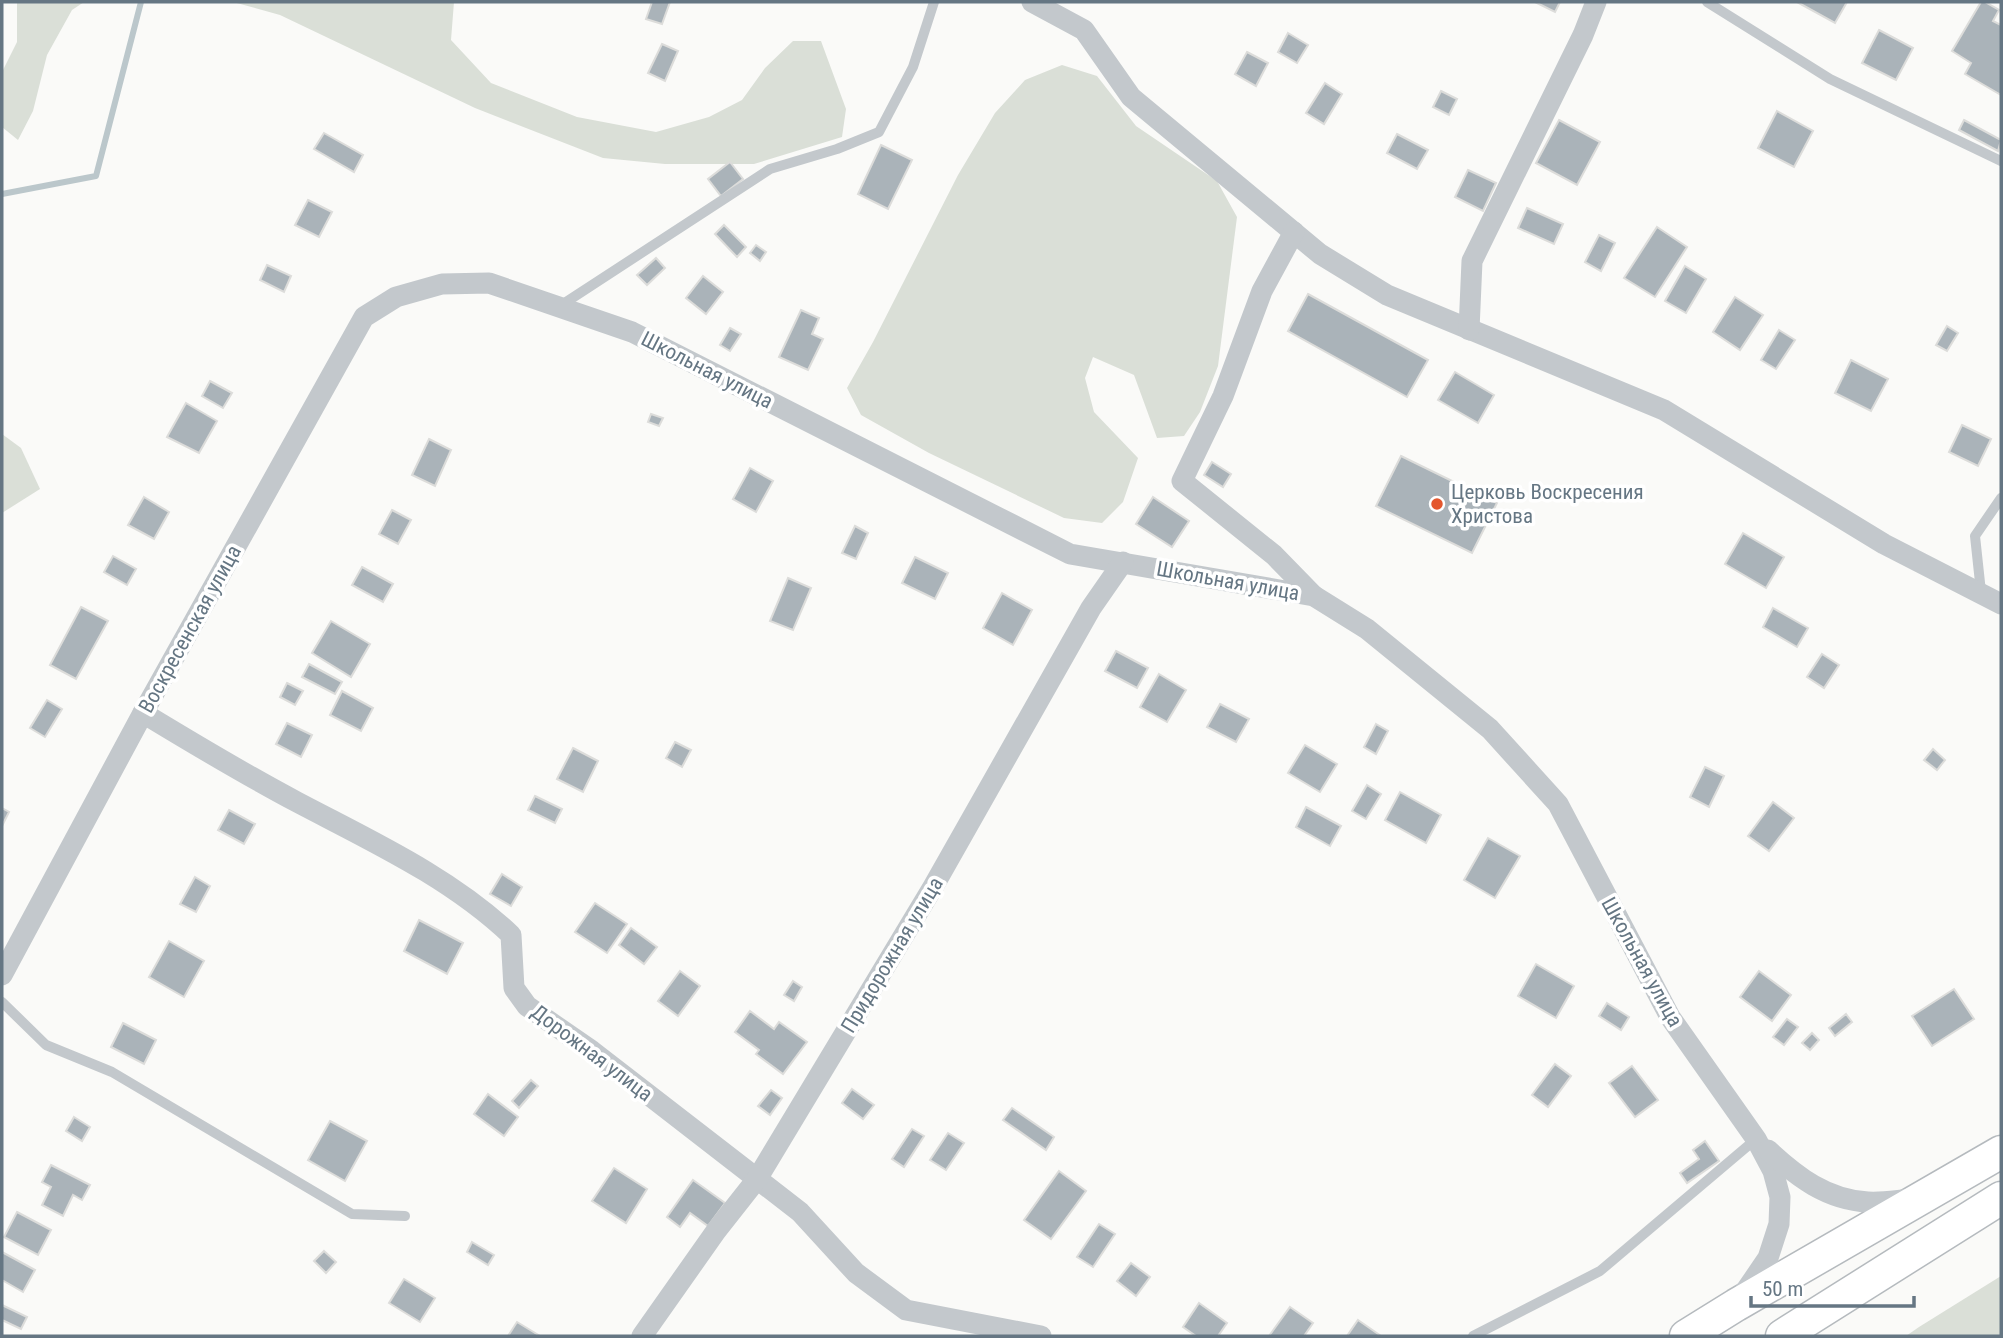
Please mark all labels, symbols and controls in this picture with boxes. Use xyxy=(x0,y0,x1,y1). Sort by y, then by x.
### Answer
street label: Школьная улица xyxy=(637,326,777,414)
place label: Церковь Воскресения Христова xyxy=(1451,480,1644,528)
marker: Церковь Воскресения Христова xyxy=(1429,496,1445,512)
street label: Воскресенская улица xyxy=(134,541,246,717)
street label: Школьная улица xyxy=(1155,557,1301,605)
street label: Придорожная улица xyxy=(836,873,948,1037)
street label: Школьная улица xyxy=(1596,893,1688,1031)
street label: Дорожная улица xyxy=(527,1000,657,1106)
scale bar xyxy=(1751,1264,1914,1308)
text: 50 m xyxy=(1762,1277,1803,1301)

